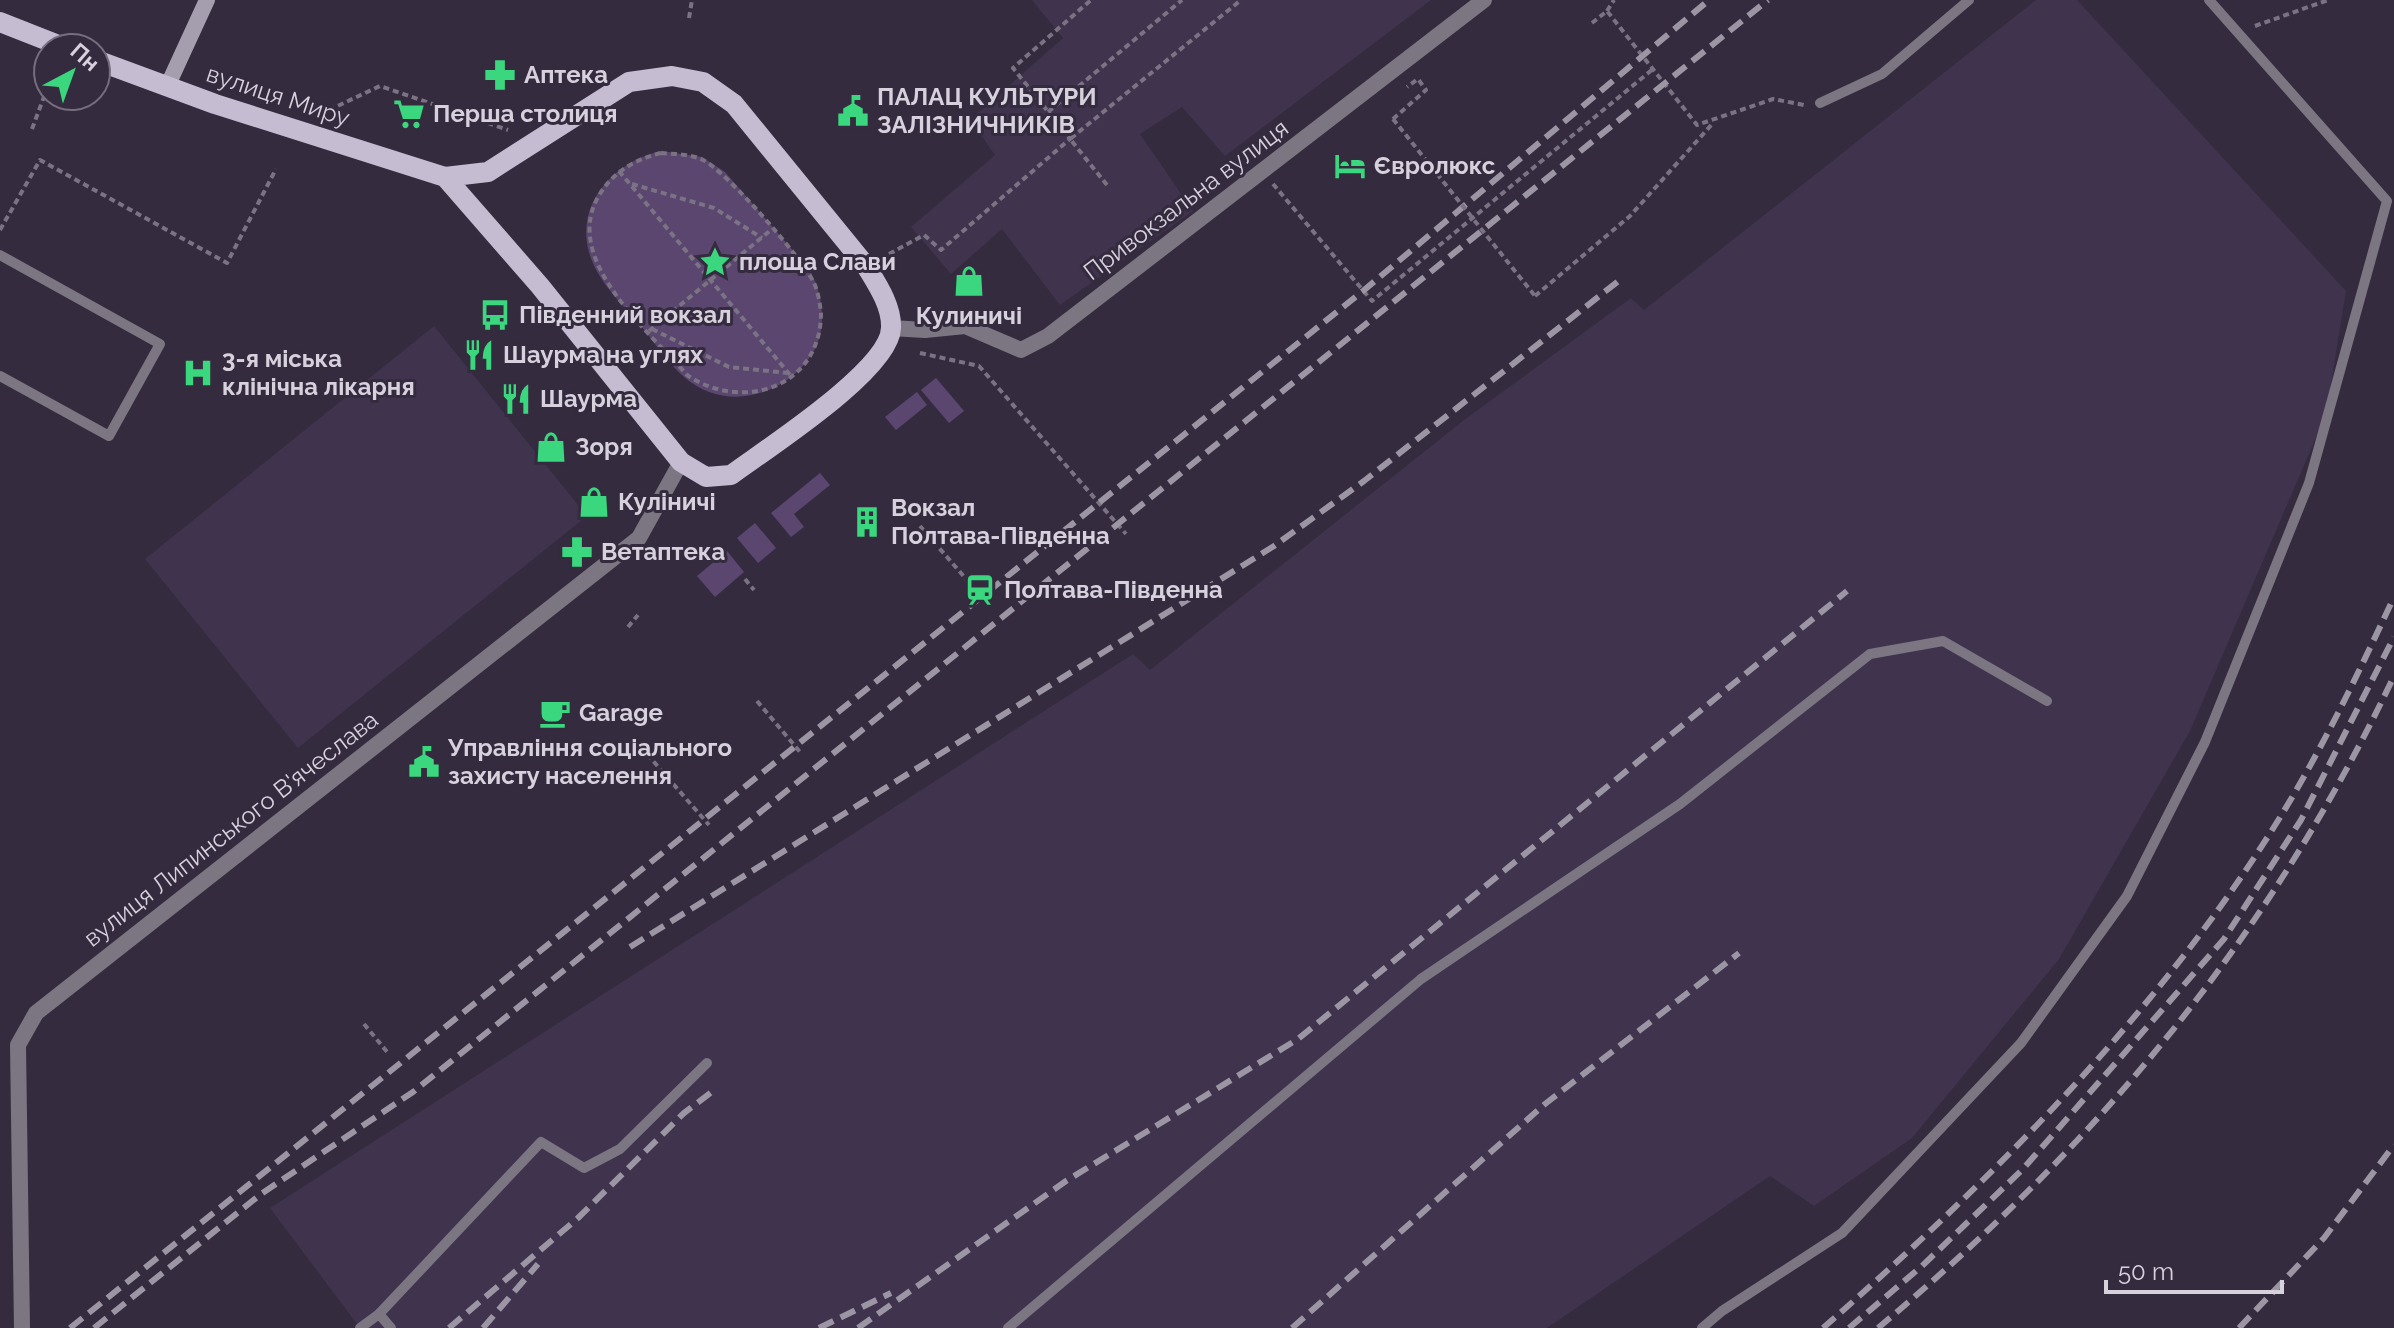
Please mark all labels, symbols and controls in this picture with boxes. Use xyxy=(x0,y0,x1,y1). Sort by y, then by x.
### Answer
north arrow xyxy=(32,32,112,112)
text: Пн xyxy=(66,37,105,76)
pharmacy icon: Аптека xyxy=(483,58,517,92)
street label: вулиця Миру xyxy=(203,59,353,132)
place label: Аптека xyxy=(524,60,608,89)
place label: ПАЛАЦ КУЛЬТУРИ ЗАЛIЗНИЧНИКIВ xyxy=(877,82,1097,139)
public building icon: ПАЛАЦ КУЛЬТУРИ ЗАЛIЗНИЧНИКIВ xyxy=(836,94,870,128)
supermarket icon: Перша столиця xyxy=(392,97,426,131)
place label: Перша столиця xyxy=(433,99,617,128)
street label: Привокзальна вулиця xyxy=(1078,113,1294,286)
hotel icon: Євролюкс xyxy=(1333,149,1367,183)
place label: Євролюкс xyxy=(1374,151,1496,180)
place icon: площа Слави xyxy=(698,245,732,279)
place label: площа Слави xyxy=(739,247,896,276)
shop icon: Кулиничі xyxy=(952,264,986,298)
bus stop icon: Південний вокзал xyxy=(478,298,512,332)
place label: Південний вокзал xyxy=(519,300,731,329)
place label: Кулиничі xyxy=(916,301,1022,330)
restaurant icon: Шаурма на углях xyxy=(462,338,496,372)
place label: Шаурма на углях xyxy=(503,340,703,369)
place label: 3-я міська клінічна лікарня xyxy=(222,344,415,401)
hospital icon: 3-я міська клінічна лікарня xyxy=(181,356,215,390)
restaurant icon: Шаурма xyxy=(499,382,533,416)
place label: Шаурма xyxy=(540,384,637,413)
shop icon: Зоря xyxy=(534,430,568,464)
place label: Зоря xyxy=(575,432,633,461)
shop icon: Куліничі xyxy=(577,485,611,519)
place label: Куліничі xyxy=(618,487,716,516)
place label: Вокзал Полтава-Південна xyxy=(891,493,1110,550)
building icon: Вокзал Полтава-Південна xyxy=(850,505,884,539)
pharmacy icon: Ветаптека xyxy=(560,535,594,569)
place label: Ветаптека xyxy=(601,537,725,566)
station icon: Полтава-Південна xyxy=(963,573,997,607)
place label: Полтава-Південна xyxy=(1004,575,1223,604)
cafe icon: Garage xyxy=(538,696,572,730)
place label: Garage xyxy=(579,698,663,727)
street label: вулиця Липинського В'ячеслава xyxy=(78,705,384,953)
place label: Управління соціального захисту населення xyxy=(447,733,732,790)
public building icon: Управління соціального захисту населення xyxy=(407,745,441,779)
scale bar xyxy=(2106,1244,2282,1294)
text: 50 m xyxy=(2118,1257,2174,1286)

